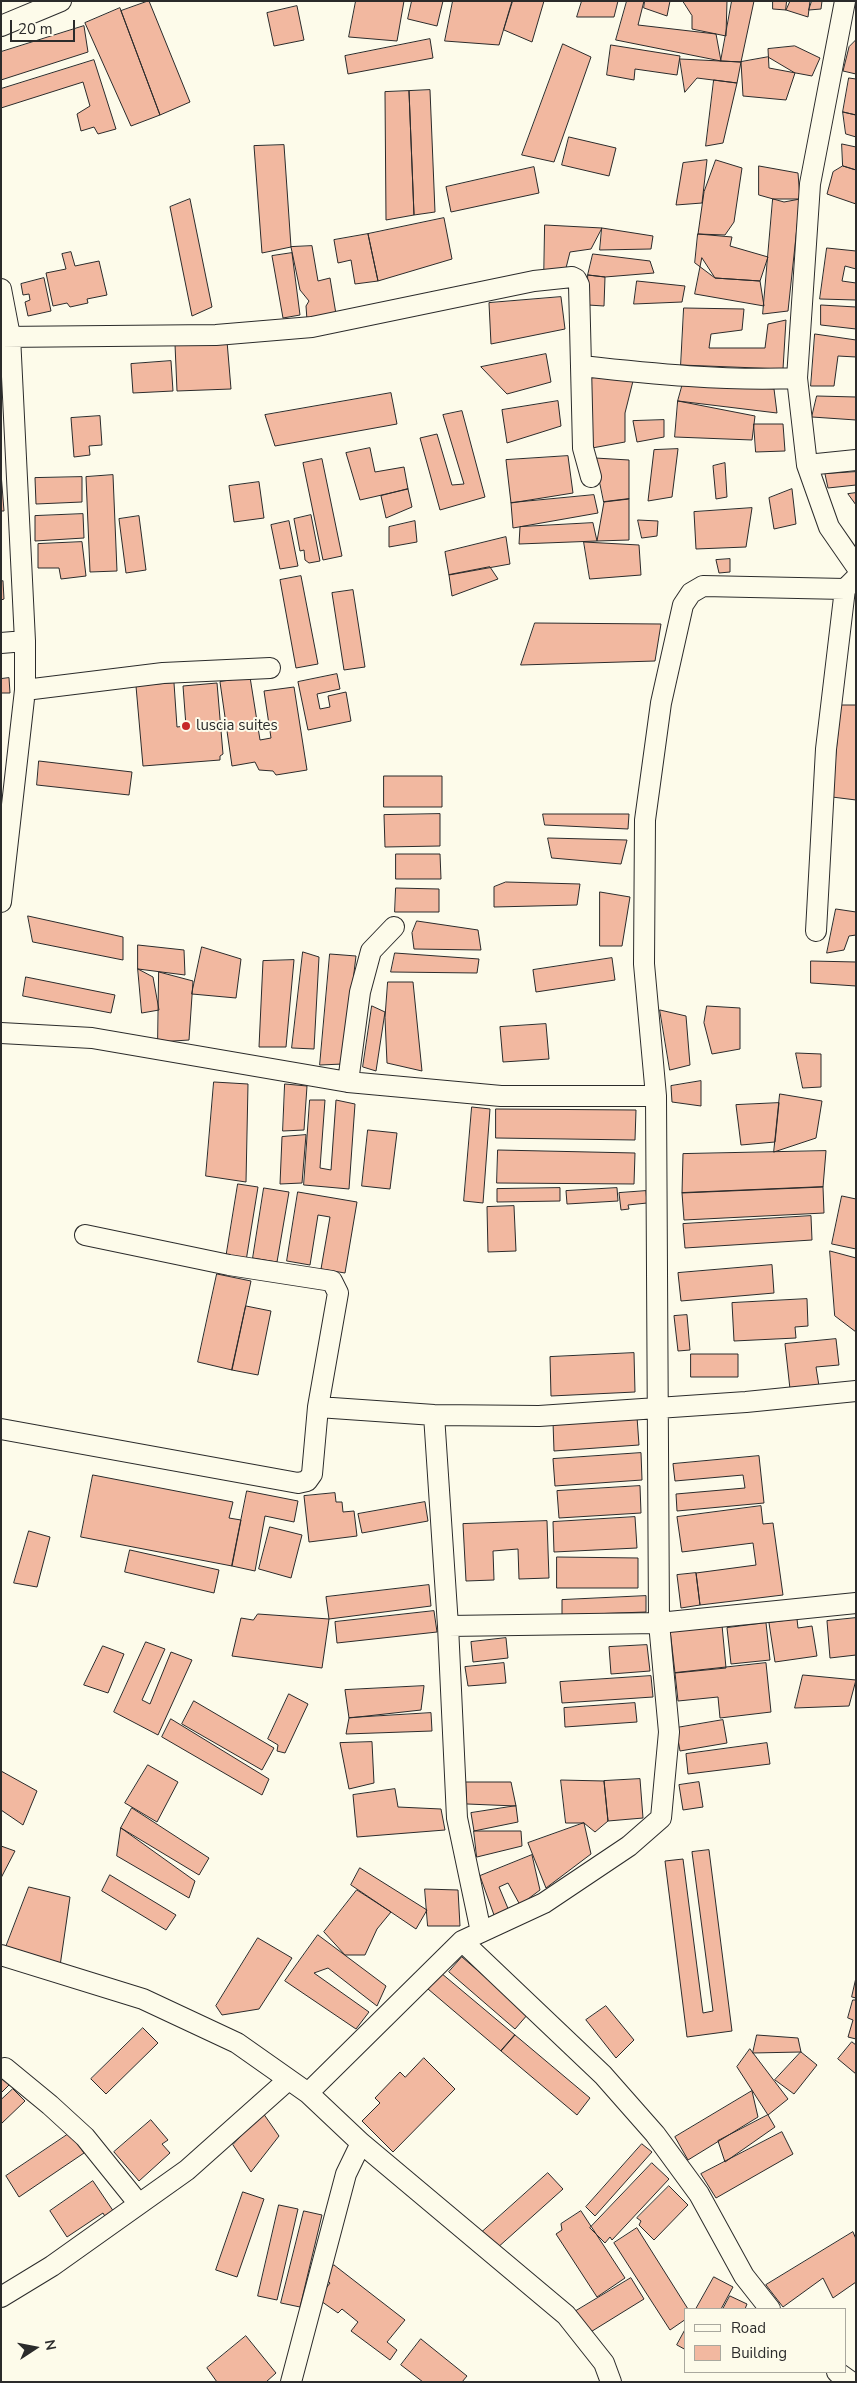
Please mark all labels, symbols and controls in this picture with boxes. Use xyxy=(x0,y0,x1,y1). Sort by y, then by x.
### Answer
scale bar xyxy=(12,10,78,42)
text: 20 m xyxy=(18,19,53,39)
place label: luscia suites xyxy=(196,717,278,735)
marker: luscia suites xyxy=(180,720,192,732)
legend xyxy=(684,2308,847,2373)
text: Road xyxy=(731,2318,766,2338)
north arrow xyxy=(10,2323,60,2373)
text: N xyxy=(40,2338,61,2352)
text: Building xyxy=(731,2343,787,2363)

